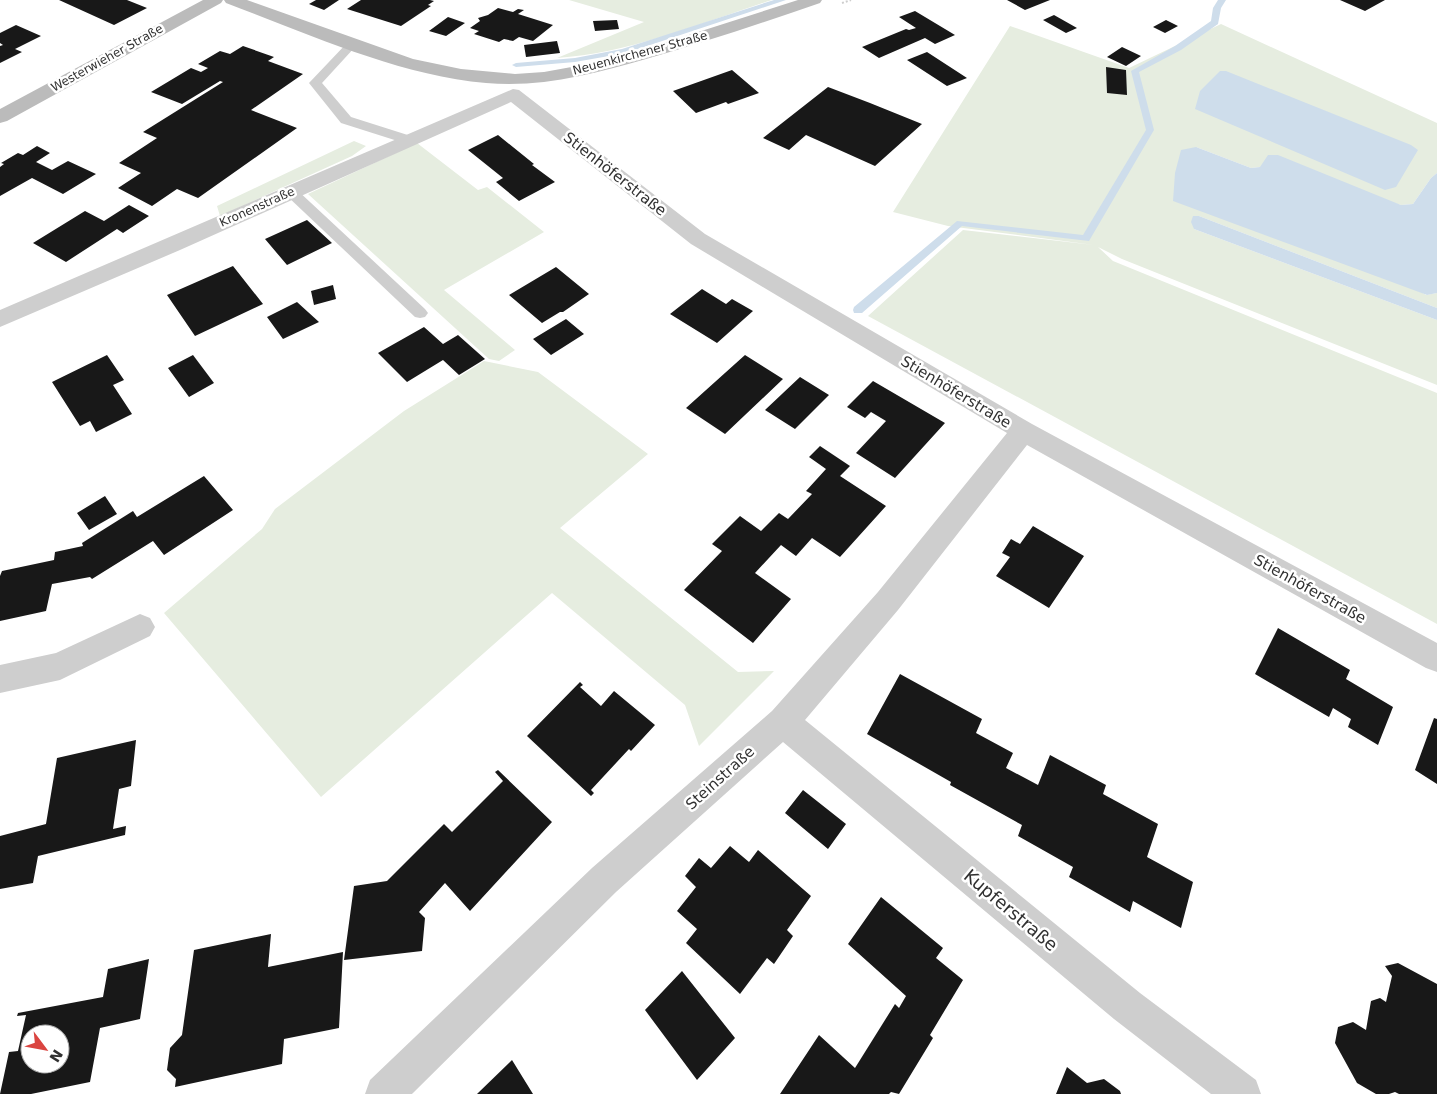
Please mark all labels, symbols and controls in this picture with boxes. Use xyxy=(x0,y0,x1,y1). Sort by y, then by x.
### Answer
street label: Westerwieher Straße xyxy=(49,21,165,95)
street label: Neuenkirchener Straße xyxy=(571,28,709,78)
street label: Stienhöferstraße xyxy=(560,128,670,220)
street label: Kronenstraße xyxy=(217,184,297,230)
street label: Stienhöferstraße xyxy=(898,352,1014,432)
street label: Stienhöferstraße xyxy=(1251,551,1369,627)
street label: Steinstraße xyxy=(682,743,758,813)
street label: Kupferstraße xyxy=(960,865,1062,955)
north arrow xyxy=(20,1024,70,1074)
text: N xyxy=(46,1047,66,1065)

